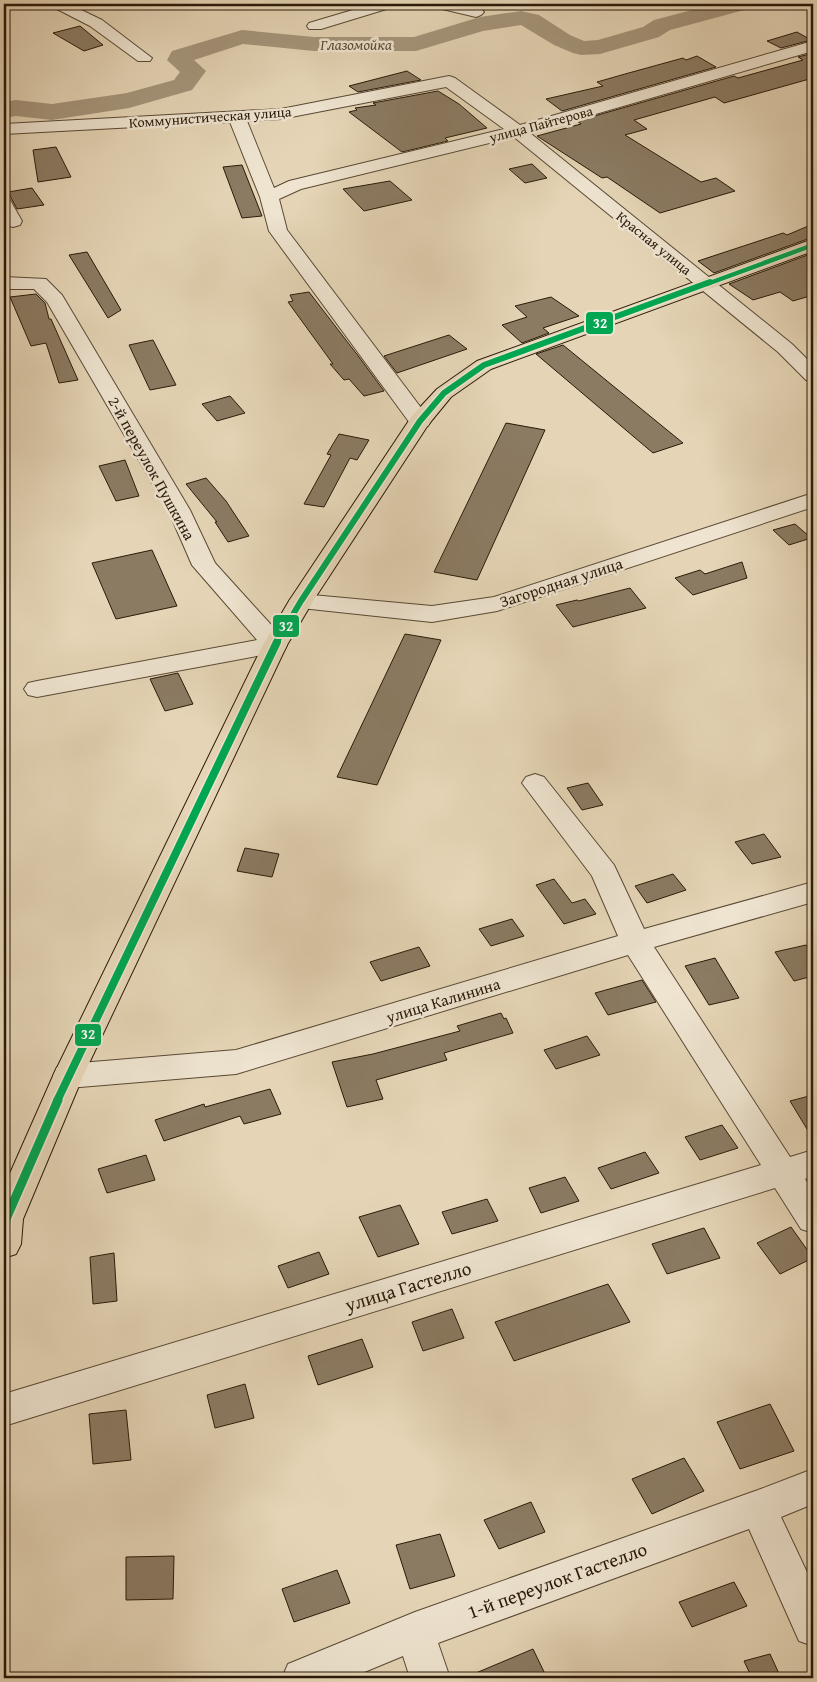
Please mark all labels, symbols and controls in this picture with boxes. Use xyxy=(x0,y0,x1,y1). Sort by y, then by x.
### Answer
water label: Глазомойка xyxy=(319,34,392,55)
street label: улица Пайтерова xyxy=(486,100,595,148)
street label: Коммунистическая улица xyxy=(128,101,292,133)
street label: Красная улица xyxy=(612,206,696,280)
line badge: 32 xyxy=(585,311,614,335)
text: 32 xyxy=(593,313,607,333)
street label: 2-й переулок Пушкина xyxy=(102,392,202,545)
street label: Загородная улица xyxy=(496,551,626,613)
line badge: 32 xyxy=(272,614,300,638)
text: 32 xyxy=(279,616,293,636)
street label: улица Калинина xyxy=(382,971,503,1029)
line badge: 32 xyxy=(74,1023,102,1047)
text: 32 xyxy=(81,1024,95,1044)
street label: улица Гастелло xyxy=(340,1253,475,1319)
street label: 1-й переулок Гастелло xyxy=(463,1534,651,1626)

